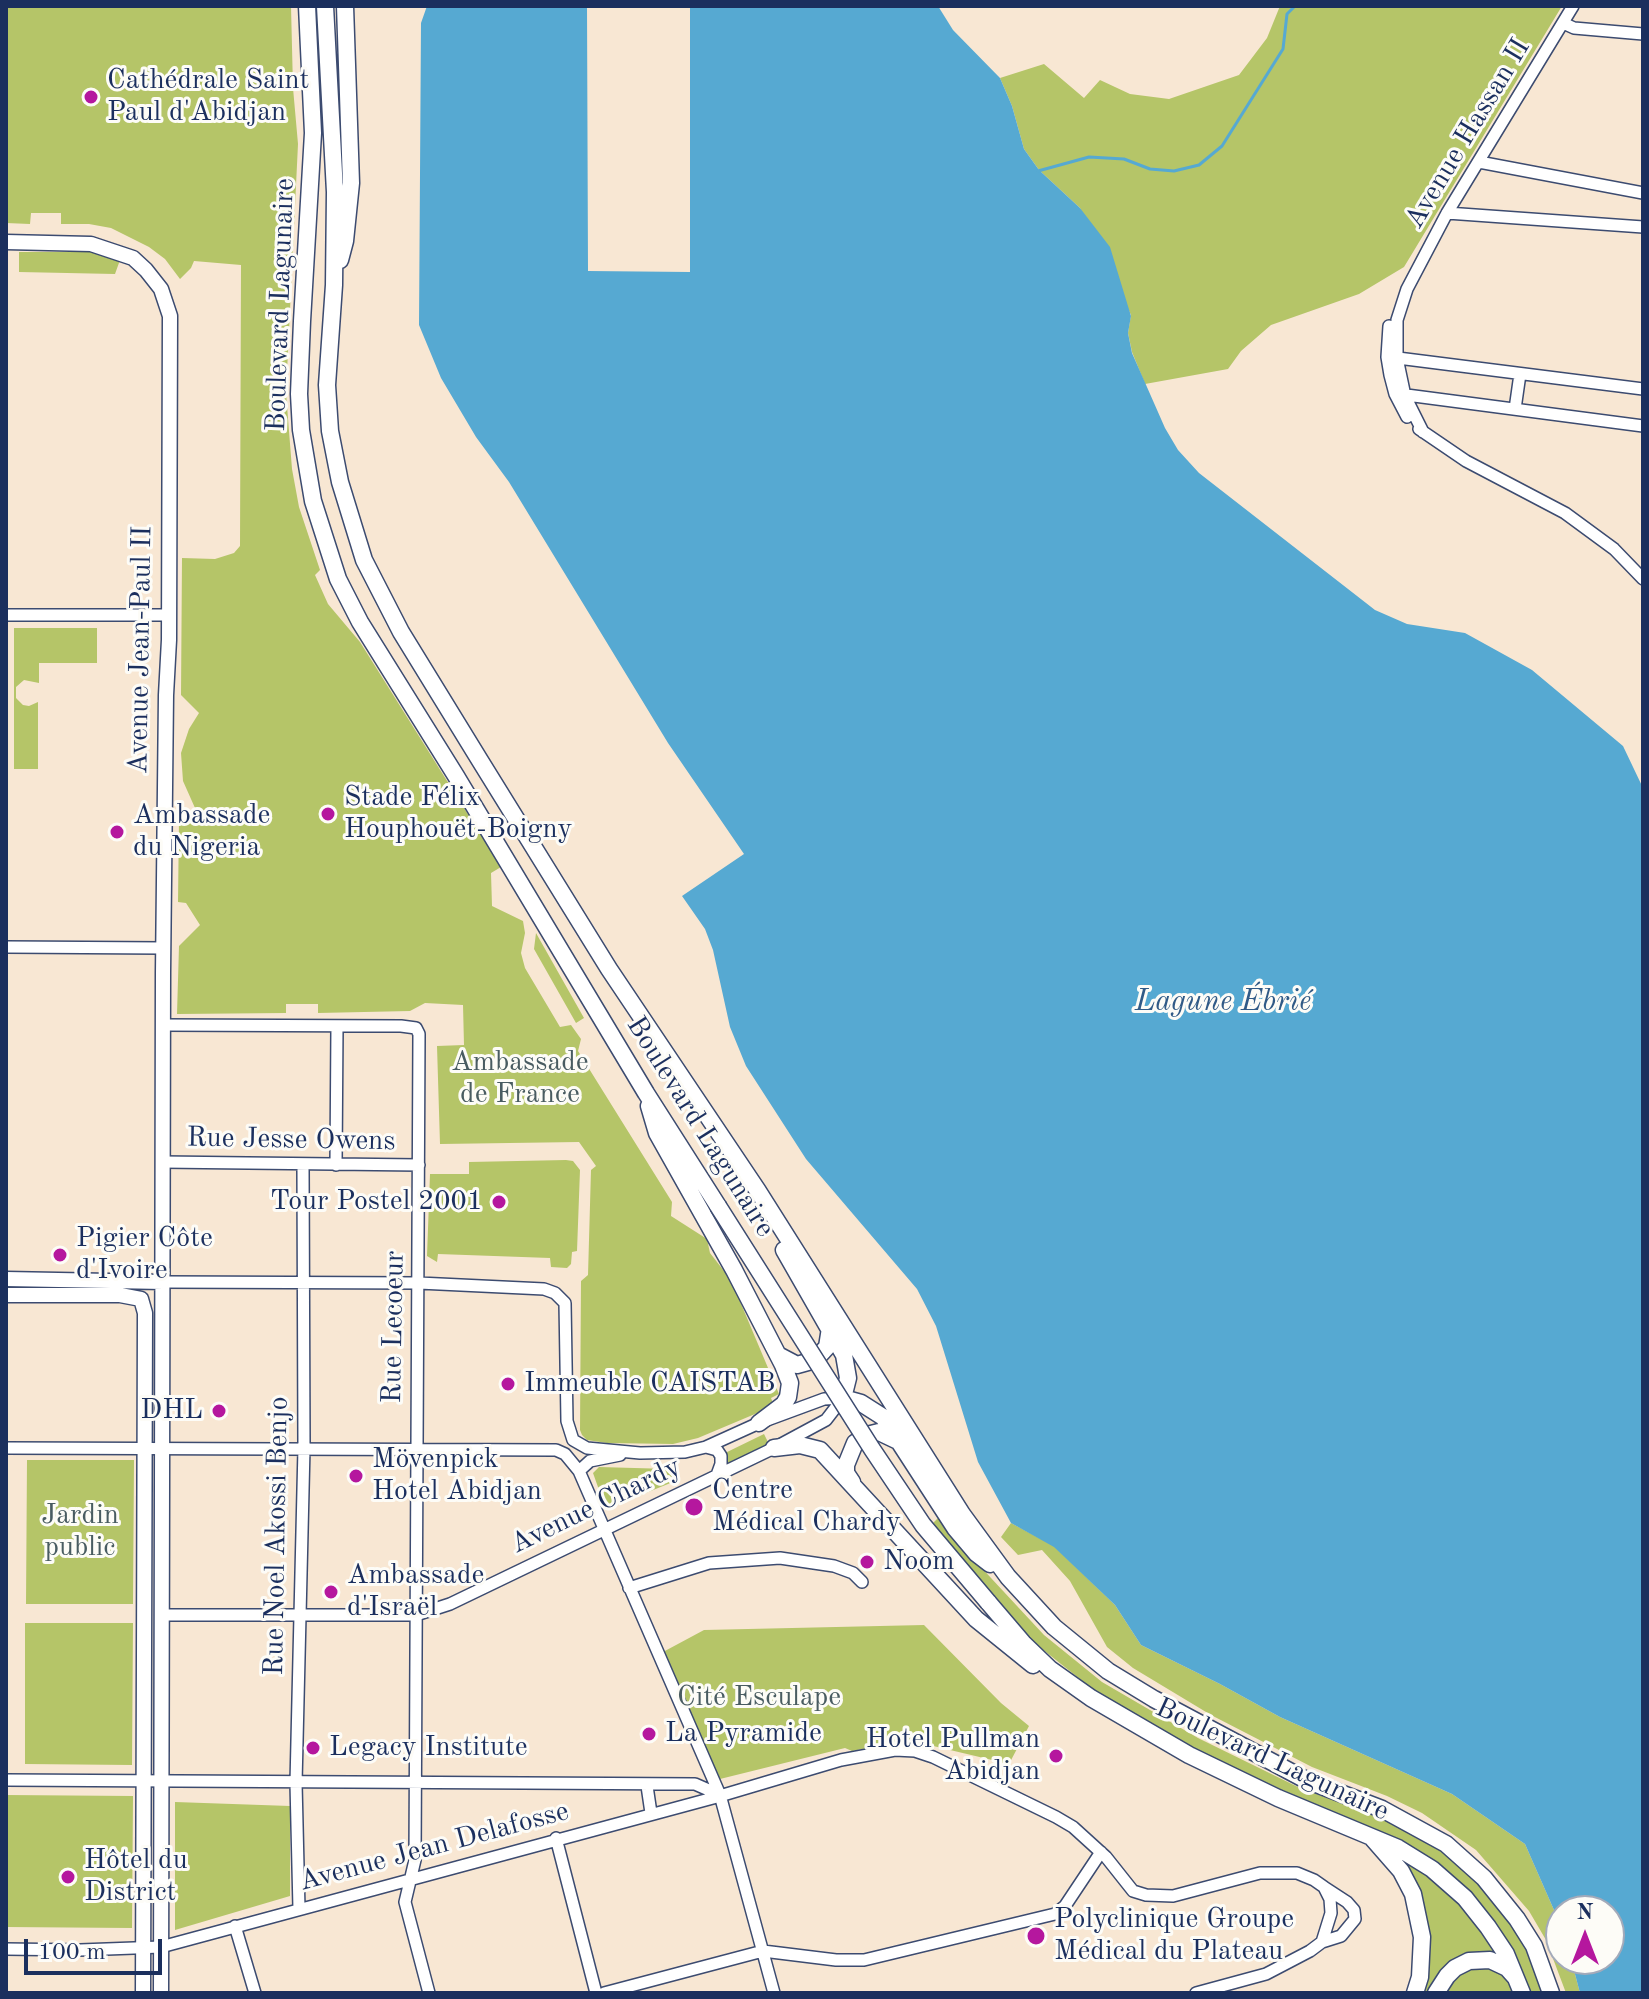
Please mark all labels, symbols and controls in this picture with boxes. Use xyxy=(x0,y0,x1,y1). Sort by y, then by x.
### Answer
street label: Avenue Hassan II xyxy=(1398,33,1538,235)
place label: Cathédrale Saint Paul d'Abidjan xyxy=(107,64,309,130)
marker: Cathédrale Saint Paul d'Abidjan xyxy=(82,88,100,106)
street label: Boulevard Lagunaire xyxy=(260,178,302,432)
street label: Avenue Jean-Paul II xyxy=(122,526,160,774)
place label: Stade Félix Houphouët-Boigny xyxy=(344,781,572,847)
place label: Ambassade du Nigeria xyxy=(133,799,270,865)
marker: Stade Félix Houphouët-Boigny xyxy=(319,805,337,823)
marker: Ambassade du Nigeria xyxy=(108,823,126,841)
water label: Lagune Ébrié xyxy=(1135,984,1311,1020)
street label: Boulevard Lagunaire xyxy=(618,1010,782,1244)
park label: Ambassade de France xyxy=(451,1046,589,1112)
street label: Rue Jesse Owens xyxy=(186,1121,396,1159)
place label: Tour Postel 2001 xyxy=(270,1185,483,1219)
marker: Tour Postel 2001 xyxy=(490,1193,508,1211)
place label: Pigier Côte d'Ivoire xyxy=(76,1222,213,1288)
marker: Pigier Côte d'Ivoire xyxy=(51,1246,69,1264)
street label: Rue Lecoeur xyxy=(376,1250,412,1404)
place label: Immeuble CAISTAB xyxy=(524,1367,775,1401)
marker: Immeuble CAISTAB xyxy=(499,1375,517,1393)
place label: DHL xyxy=(140,1394,203,1428)
street label: Rue Noel Akossi Benjo xyxy=(258,1396,296,1676)
marker: DHL xyxy=(210,1402,228,1420)
place label: Mövenpick Hotel Abidjan xyxy=(372,1443,542,1509)
street label: Avenue Chardy xyxy=(505,1450,687,1562)
marker: Mövenpick Hotel Abidjan xyxy=(347,1467,365,1485)
place label: Centre Médical Chardy xyxy=(712,1474,901,1540)
marker: Centre Médical Chardy xyxy=(683,1496,705,1518)
park label: Jardin public xyxy=(41,1499,119,1565)
place label: Noom xyxy=(883,1545,955,1579)
marker: Noom xyxy=(858,1553,876,1571)
place label: Ambassade d'Israël xyxy=(347,1559,484,1625)
marker: Ambassade d'Israël xyxy=(322,1583,340,1601)
park label: Cité Esculape xyxy=(677,1681,841,1715)
street label: Boulevard Lagunaire xyxy=(1150,1691,1394,1829)
place label: La Pyramide xyxy=(665,1717,822,1751)
place label: Hotel Pullman Abidjan xyxy=(866,1723,1040,1789)
marker: La Pyramide xyxy=(640,1725,658,1743)
place label: Legacy Institute xyxy=(329,1731,528,1765)
marker: Legacy Institute xyxy=(304,1739,322,1757)
marker: Hotel Pullman Abidjan xyxy=(1047,1747,1065,1765)
street label: Avenue Jean Delafosse xyxy=(295,1795,573,1899)
place label: Hôtel du District xyxy=(84,1844,188,1910)
marker: Hôtel du District xyxy=(59,1868,77,1886)
north arrow xyxy=(1545,1895,1625,1975)
text: N xyxy=(1577,1902,1593,1924)
place label: Polyclinique Groupe Médical du Plateau xyxy=(1054,1903,1294,1969)
scale bar xyxy=(28,1923,166,1973)
marker: Polyclinique Groupe Médical du Plateau xyxy=(1025,1925,1047,1947)
text: 100 m xyxy=(38,1941,106,1965)

